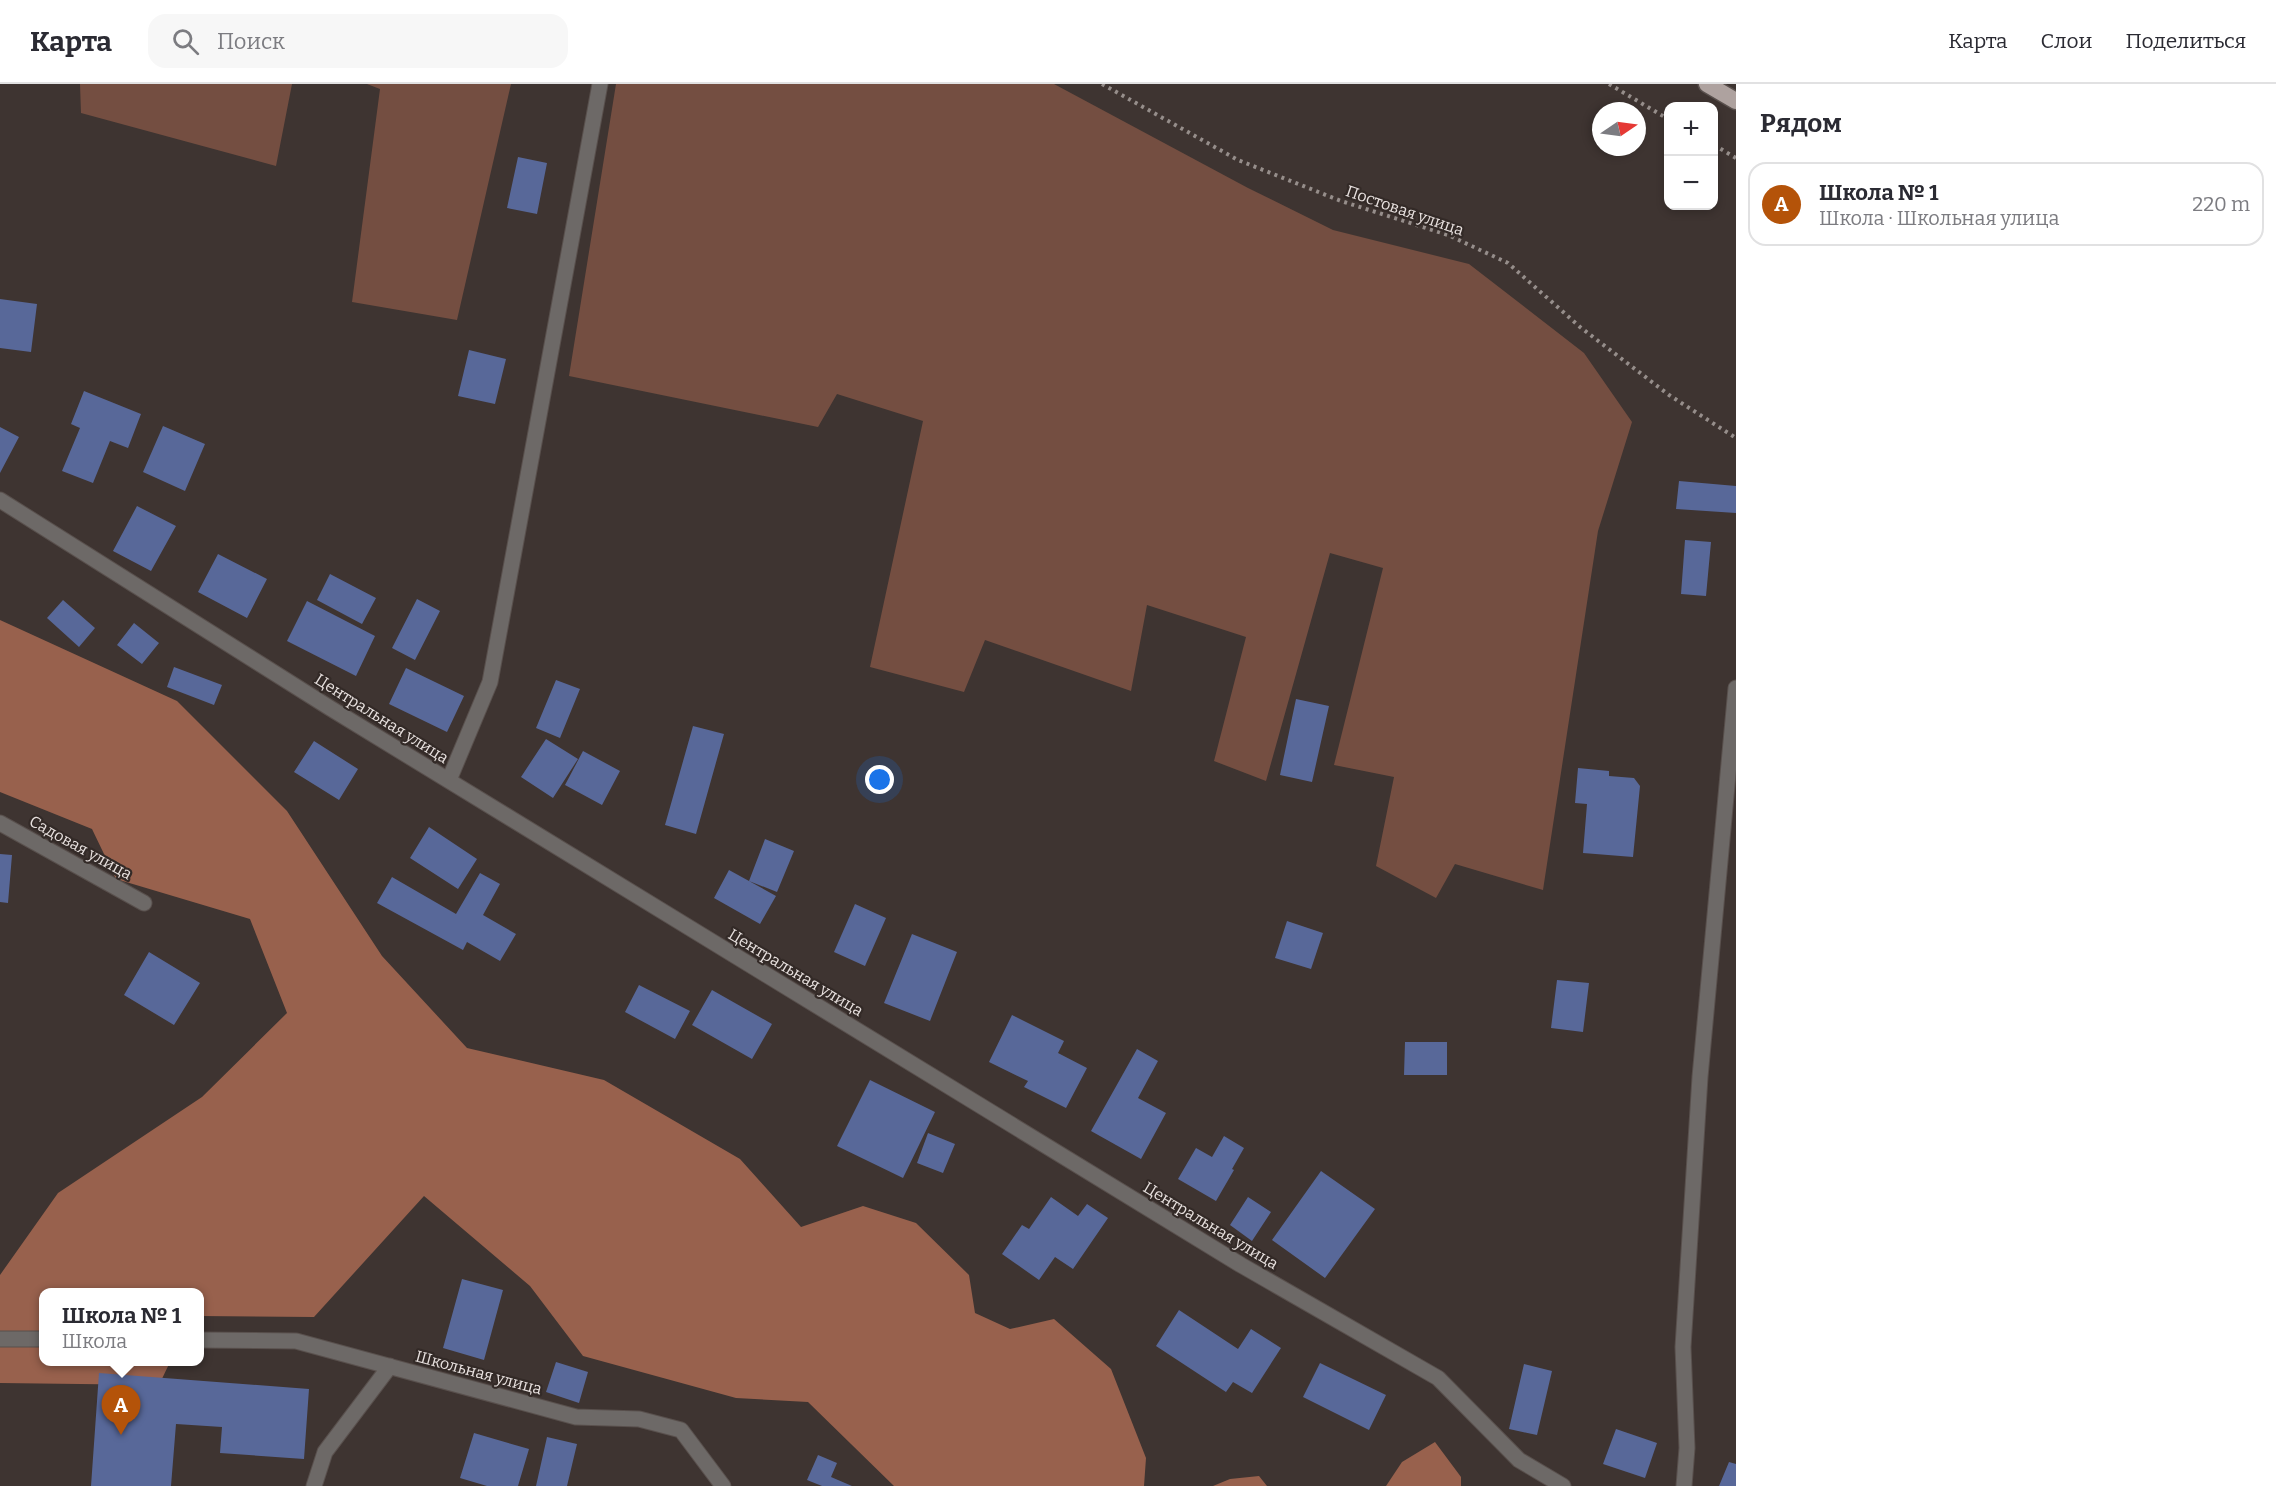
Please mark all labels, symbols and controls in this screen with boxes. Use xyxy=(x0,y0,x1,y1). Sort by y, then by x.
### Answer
search box xyxy=(148,14,568,68)
text: Карта xyxy=(30,25,112,58)
icon: search xyxy=(169,25,202,58)
text: Поиск xyxy=(217,28,285,55)
text: Карта xyxy=(1948,28,2007,54)
text: Слои xyxy=(2040,28,2092,54)
text: Поделиться xyxy=(2125,28,2246,54)
north arrow xyxy=(1592,102,1646,156)
map controls xyxy=(1664,102,1718,210)
button: + xyxy=(1664,102,1718,156)
text: Рядом xyxy=(1760,108,1842,139)
button: − xyxy=(1664,156,1718,210)
text: Школа № 1 xyxy=(1819,179,1939,206)
street label: Постовая улица xyxy=(1343,181,1467,240)
text: A xyxy=(1774,192,1789,216)
text: 220 m xyxy=(2192,192,2250,216)
text: Школа · Школьная улица xyxy=(1819,206,2059,230)
street label: Центральная улица xyxy=(311,670,452,767)
your location xyxy=(865,765,894,794)
street label: Садовая улица xyxy=(26,811,136,884)
street label: Центральная улица xyxy=(725,925,867,1020)
street label: Центральная улица xyxy=(1140,1178,1282,1273)
popup xyxy=(39,1288,204,1366)
text: Школа № 1 xyxy=(62,1302,181,1329)
text: Школа xyxy=(62,1329,127,1353)
street label: Школьная улица xyxy=(414,1346,544,1399)
pin: A xyxy=(102,1386,140,1435)

